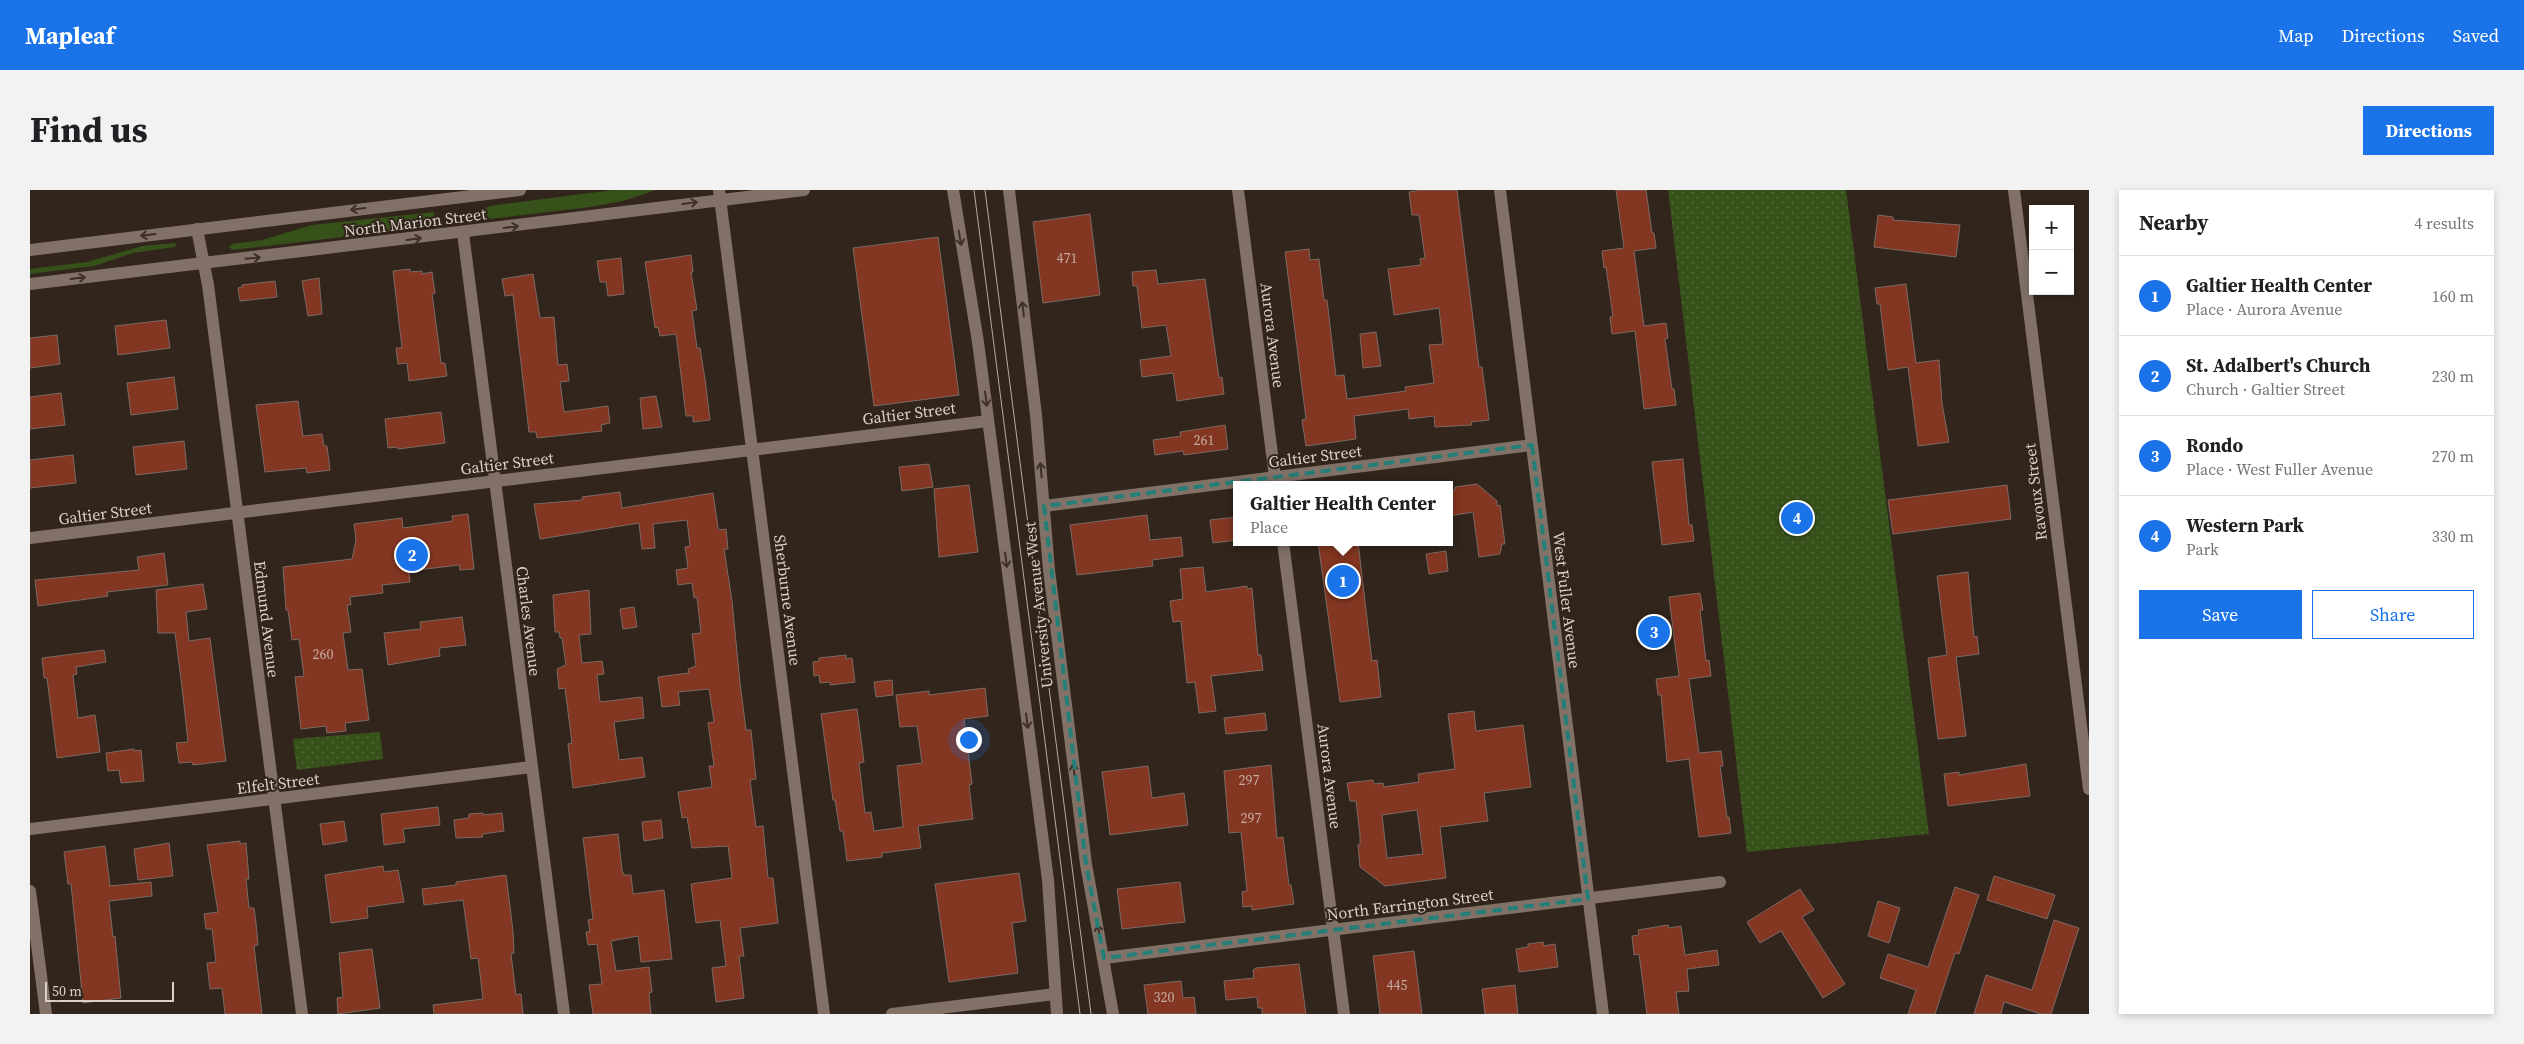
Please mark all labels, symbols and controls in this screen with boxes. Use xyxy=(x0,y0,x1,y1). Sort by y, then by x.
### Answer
text: Mapleaf xyxy=(25,19,115,52)
text: Map xyxy=(2278,23,2314,48)
text: Directions xyxy=(2342,23,2425,48)
text: Saved xyxy=(2453,23,2499,48)
text: Find us xyxy=(30,106,148,154)
button: Directions xyxy=(2363,106,2494,155)
one-way arrow xyxy=(682,198,698,208)
street label: North Marion Street xyxy=(343,202,488,242)
one-way arrow xyxy=(350,204,366,214)
map controls xyxy=(2029,205,2074,295)
button: + xyxy=(2029,205,2074,250)
text: Nearby xyxy=(2139,208,2209,237)
text: 4 results xyxy=(2414,212,2474,234)
one-way arrow xyxy=(503,221,519,231)
one-way arrow xyxy=(141,230,157,240)
one-way arrow xyxy=(956,230,966,246)
one-way arrow xyxy=(406,234,422,244)
house number: 471 xyxy=(1057,248,1078,268)
button: − xyxy=(2029,250,2074,295)
one-way arrow xyxy=(244,253,260,263)
text: Galtier Health Center xyxy=(2186,272,2372,298)
one-way arrow xyxy=(70,273,86,283)
street label: Aurora Avenue xyxy=(1256,281,1290,389)
text: 1 xyxy=(2151,285,2159,307)
text: 160 m xyxy=(2432,285,2474,307)
text: Place · Aurora Avenue xyxy=(2186,298,2342,320)
one-way arrow xyxy=(1018,301,1028,317)
text: St. Adalbert's Church xyxy=(2186,352,2370,378)
text: 2 xyxy=(2151,365,2159,387)
text: 230 m xyxy=(2432,365,2474,387)
text: Church · Galtier Street xyxy=(2186,378,2345,400)
one-way arrow xyxy=(981,390,991,406)
street label: Galtier Street xyxy=(861,396,958,430)
house number: 261 xyxy=(1194,430,1215,450)
text: Rondo xyxy=(2186,432,2243,458)
street label: Galtier Street xyxy=(1267,439,1364,473)
street label: Ravoux Street xyxy=(2018,442,2052,542)
text: 3 xyxy=(2151,445,2159,467)
text: 270 m xyxy=(2432,445,2474,467)
street label: Galtier Street xyxy=(459,446,556,480)
text: Place · West Fuller Avenue xyxy=(2186,458,2373,480)
one-way arrow xyxy=(1036,463,1046,479)
popup xyxy=(1233,481,1453,546)
text: Galtier Health Center xyxy=(1250,490,1436,516)
street label: Galtier Street xyxy=(57,496,154,530)
pin: 4 xyxy=(1781,499,1813,537)
text: Western Park xyxy=(2186,512,2304,538)
text: Place xyxy=(1250,516,1288,538)
street label: University Avenue West xyxy=(1018,520,1058,689)
text: 4 xyxy=(2151,525,2159,547)
text: 330 m xyxy=(2432,525,2474,547)
street label: West Fuller Avenue xyxy=(1548,531,1586,669)
street label: Sherburne Avenue xyxy=(769,533,807,667)
pin: 2 xyxy=(396,536,428,574)
text: Park xyxy=(2186,538,2219,560)
one-way arrow xyxy=(1001,552,1011,568)
street label: Edmund Avenue xyxy=(249,559,285,679)
pin: 1 xyxy=(1327,562,1359,600)
street label: Charles Avenue xyxy=(511,565,547,677)
button: Save xyxy=(2139,590,2302,639)
button: Share xyxy=(2312,590,2474,639)
pin: 3 xyxy=(1638,613,1670,651)
house number: 260 xyxy=(313,644,334,664)
one-way arrow xyxy=(1022,713,1032,729)
street label: Aurora Avenue xyxy=(1313,722,1347,830)
your location xyxy=(956,727,982,753)
one-way arrow xyxy=(1069,763,1079,779)
street label: Elfelt Street xyxy=(236,767,321,799)
house number: 297 xyxy=(1239,770,1260,790)
house number: 297 xyxy=(1241,808,1262,828)
street label: North Farrington Street xyxy=(1325,883,1495,925)
one-way arrow xyxy=(1093,924,1103,940)
house number: 445 xyxy=(1387,975,1408,995)
scale bar xyxy=(45,979,174,1002)
text: 50 m xyxy=(52,981,82,1001)
house number: 320 xyxy=(1154,987,1175,1007)

